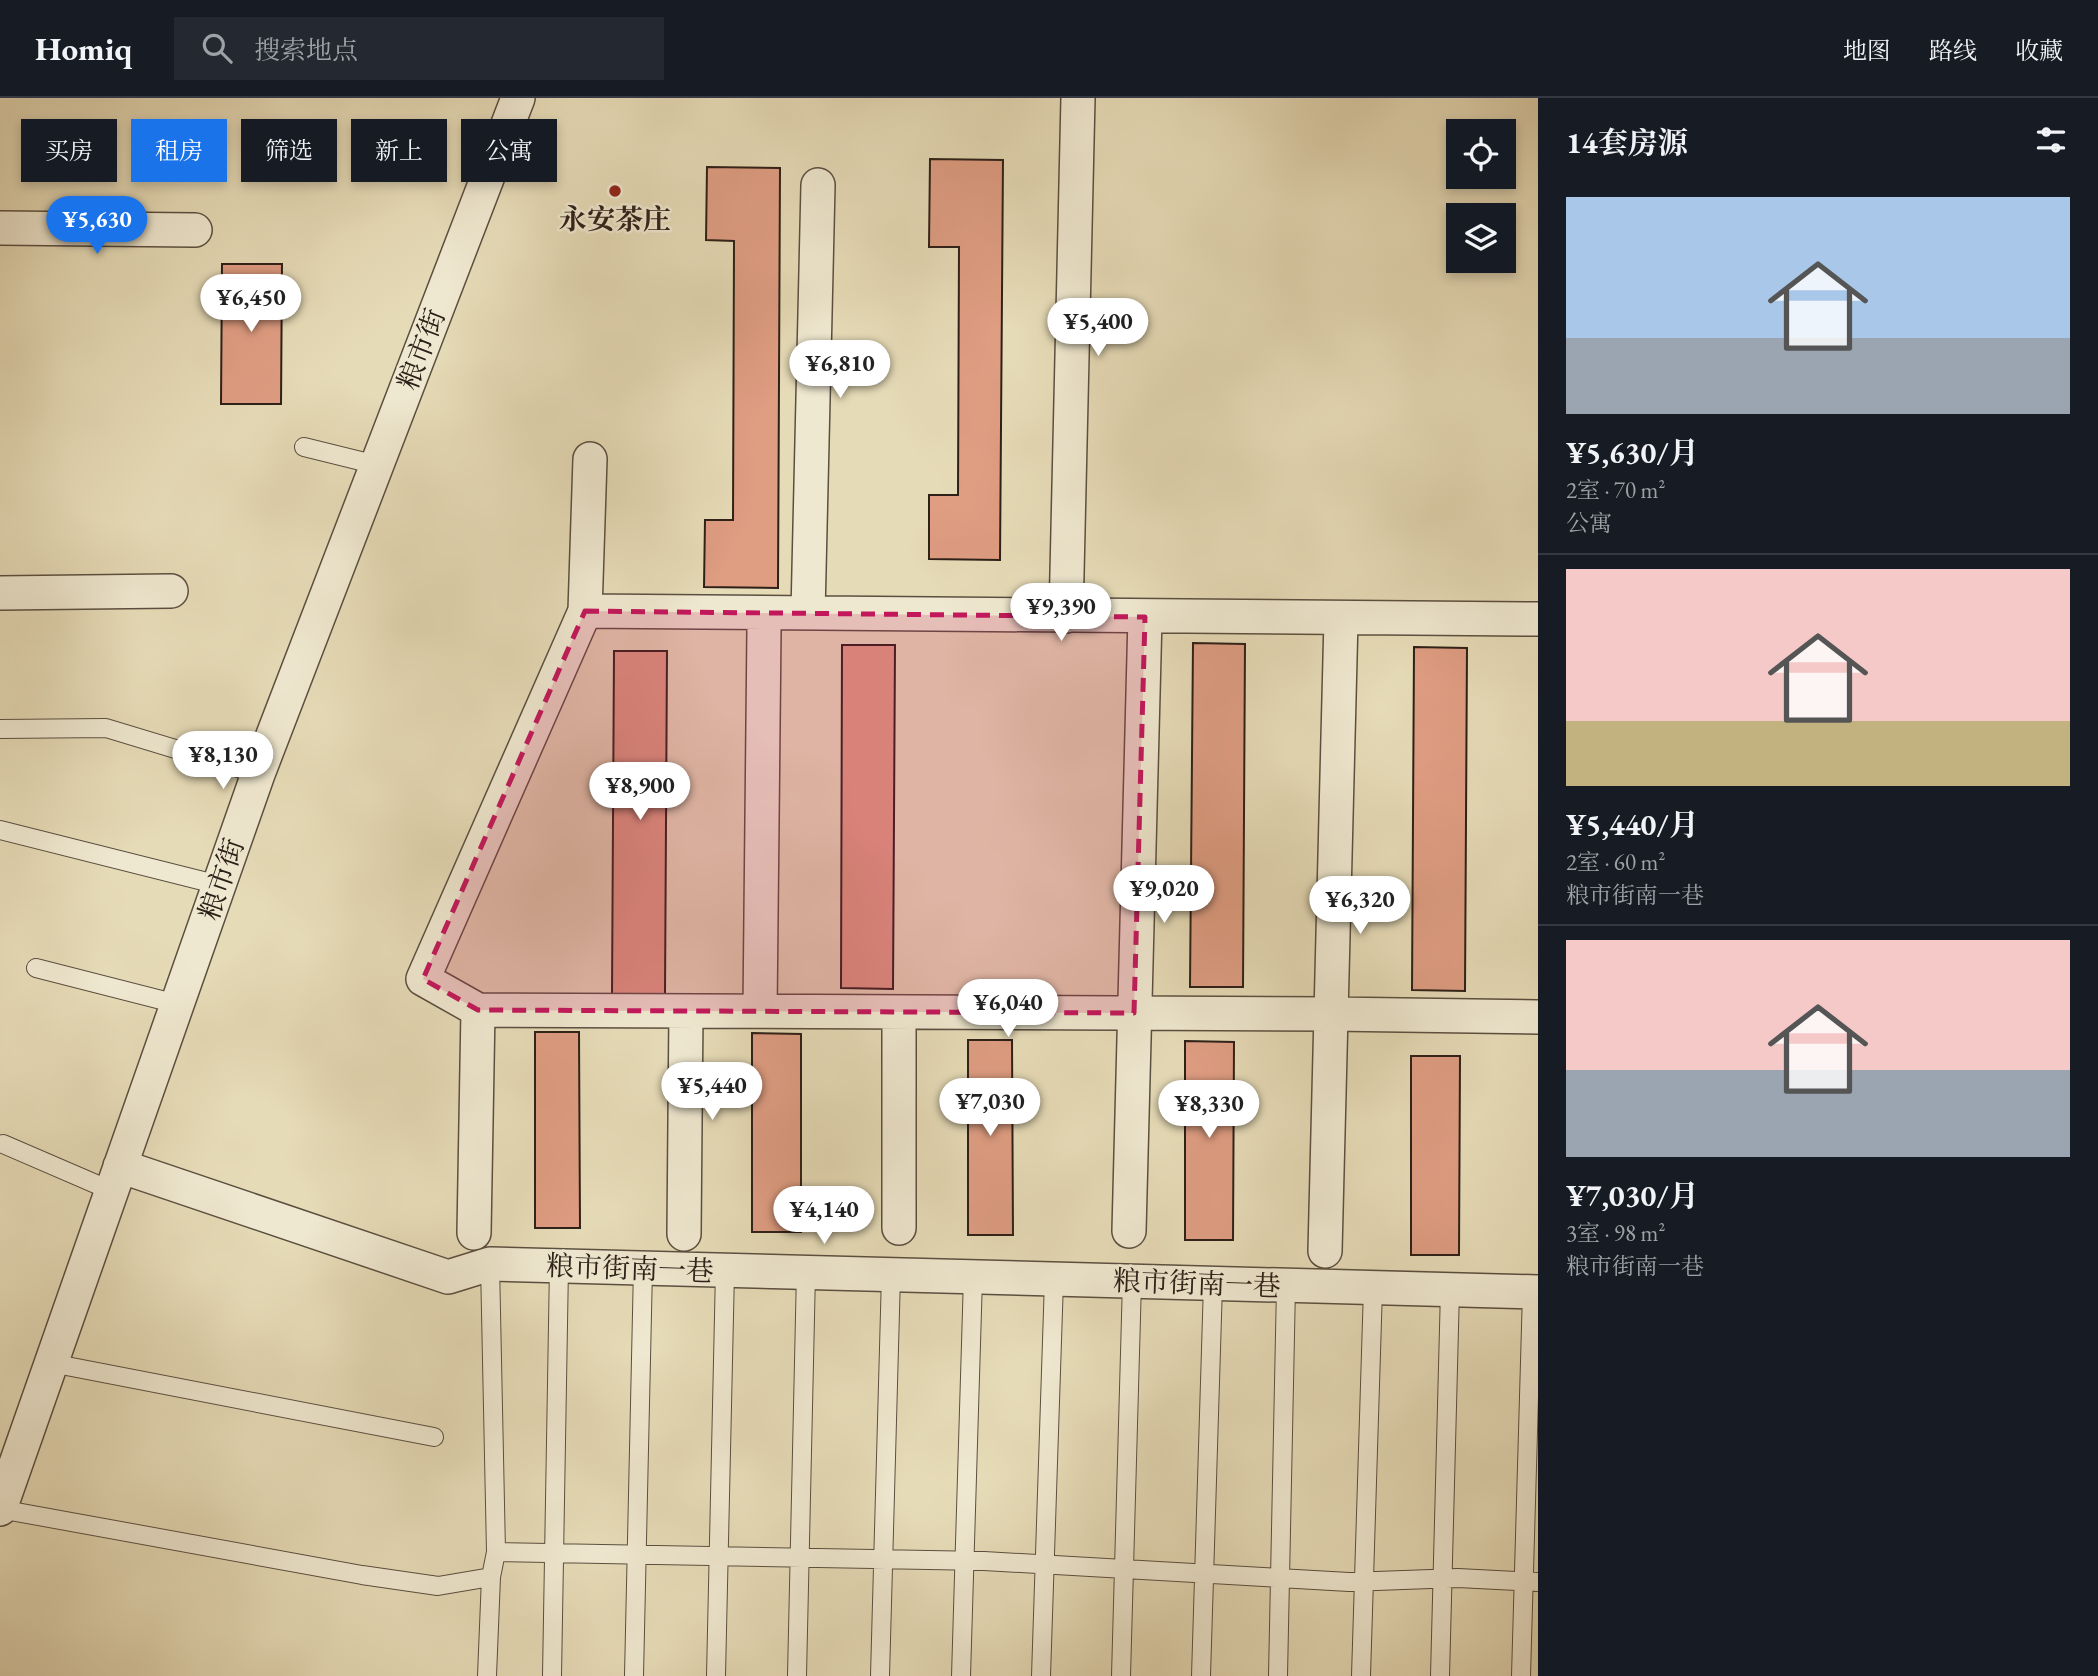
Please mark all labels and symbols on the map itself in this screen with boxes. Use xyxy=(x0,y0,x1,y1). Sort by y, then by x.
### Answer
marker: 永安茶庄 xyxy=(607,183,623,199)
pin: ¥5,630 xyxy=(40,197,154,256)
place label: 永安茶庄 xyxy=(559,201,671,237)
pin: ¥6,450 xyxy=(194,274,308,334)
pin: ¥5,400 xyxy=(1041,299,1155,358)
street label: 粮市街 xyxy=(389,303,453,395)
pin: ¥6,810 xyxy=(783,341,897,400)
pin: ¥9,390 xyxy=(1004,584,1118,643)
pin: ¥8,130 xyxy=(166,732,280,791)
pin: ¥8,900 xyxy=(583,762,697,822)
street label: 粮市街 xyxy=(190,833,252,925)
pin: ¥9,020 xyxy=(1107,866,1221,925)
pin: ¥6,320 xyxy=(1303,876,1417,936)
pin: ¥6,040 xyxy=(951,979,1065,1039)
pin: ¥5,440 xyxy=(655,1062,769,1122)
pin: ¥7,030 xyxy=(933,1079,1047,1138)
pin: ¥8,330 xyxy=(1152,1080,1266,1140)
pin: ¥4,140 xyxy=(767,1186,881,1246)
street label: 粮市街南一巷 xyxy=(545,1247,715,1289)
street label: 粮市街南一巷 xyxy=(1112,1262,1282,1304)

